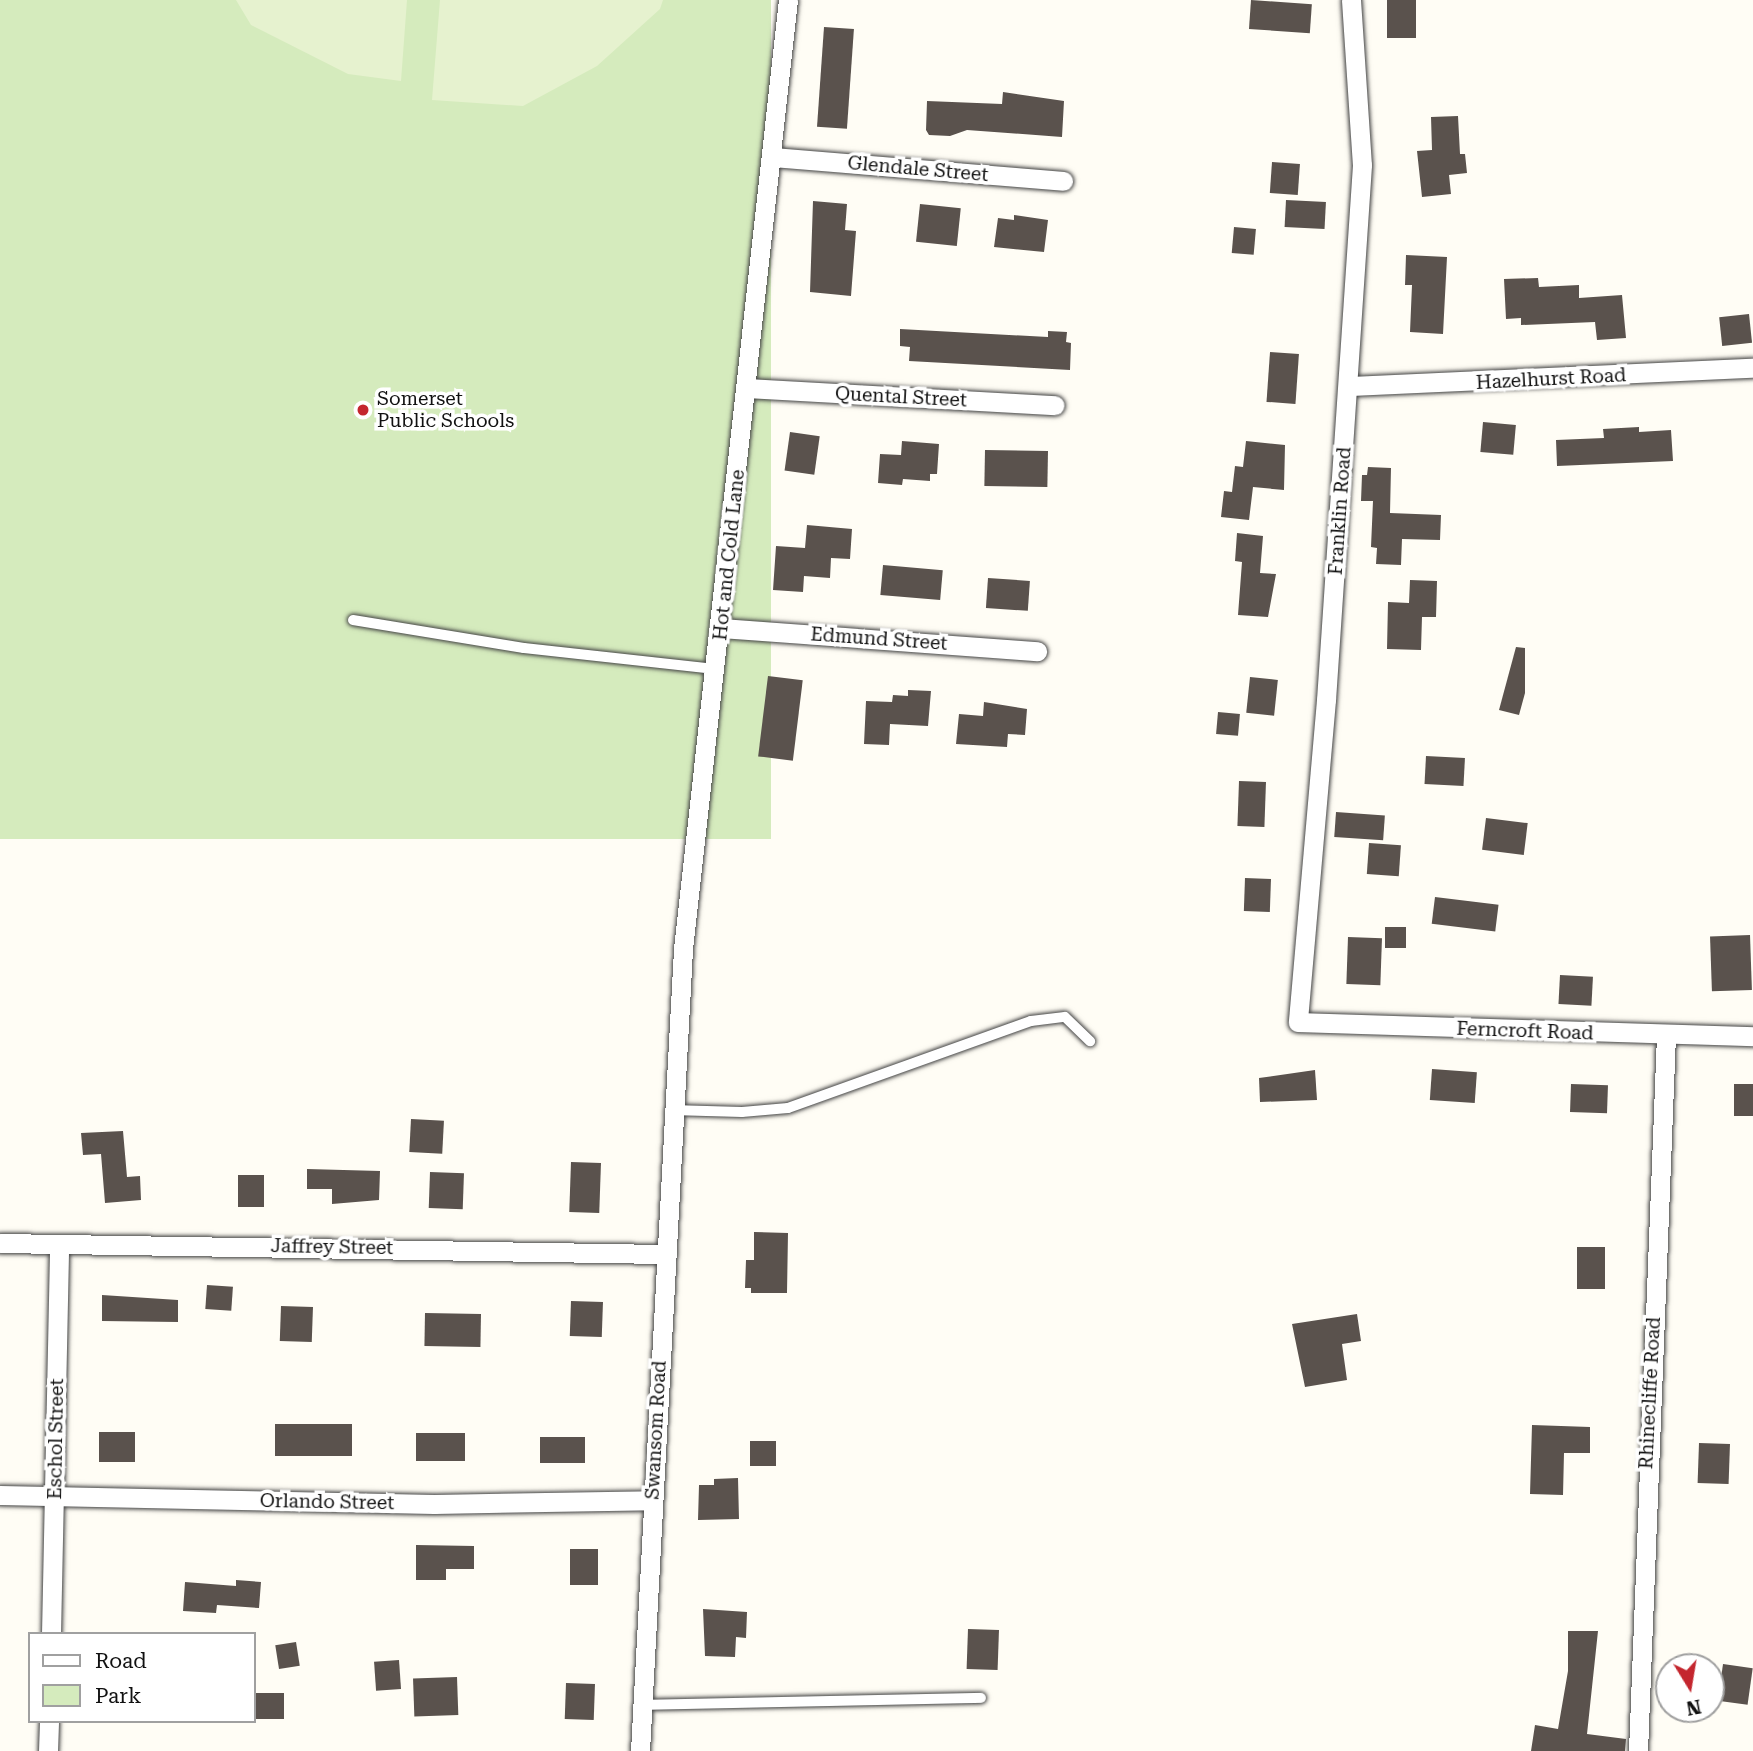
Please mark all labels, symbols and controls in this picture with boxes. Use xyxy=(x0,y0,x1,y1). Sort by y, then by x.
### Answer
street label: Glendale Street xyxy=(847,151,989,187)
street label: Hazelhurst Road xyxy=(1475,364,1627,394)
street label: Quental Street xyxy=(834,382,968,412)
place label: Somerset Public Schools xyxy=(377,388,514,432)
marker: Somerset Public Schools xyxy=(355,402,371,418)
street label: Franklin Road xyxy=(1324,446,1356,576)
street label: Hot and Cold Lane xyxy=(709,468,749,642)
street label: Edmund Street xyxy=(810,623,948,655)
street label: Ferncroft Road xyxy=(1456,1017,1594,1045)
street label: Jaffrey Street xyxy=(270,1235,394,1259)
street label: Rhinecliffe Road xyxy=(1635,1316,1665,1470)
street label: Swansom Road xyxy=(641,1360,671,1500)
street label: Eschol Street xyxy=(44,1378,68,1500)
street label: Orlando Street xyxy=(260,1489,394,1515)
legend xyxy=(28,1632,256,1723)
text: Road xyxy=(95,1649,147,1673)
north arrow xyxy=(1655,1653,1725,1723)
text: Park xyxy=(95,1684,141,1708)
text: N xyxy=(1684,1694,1703,1720)

